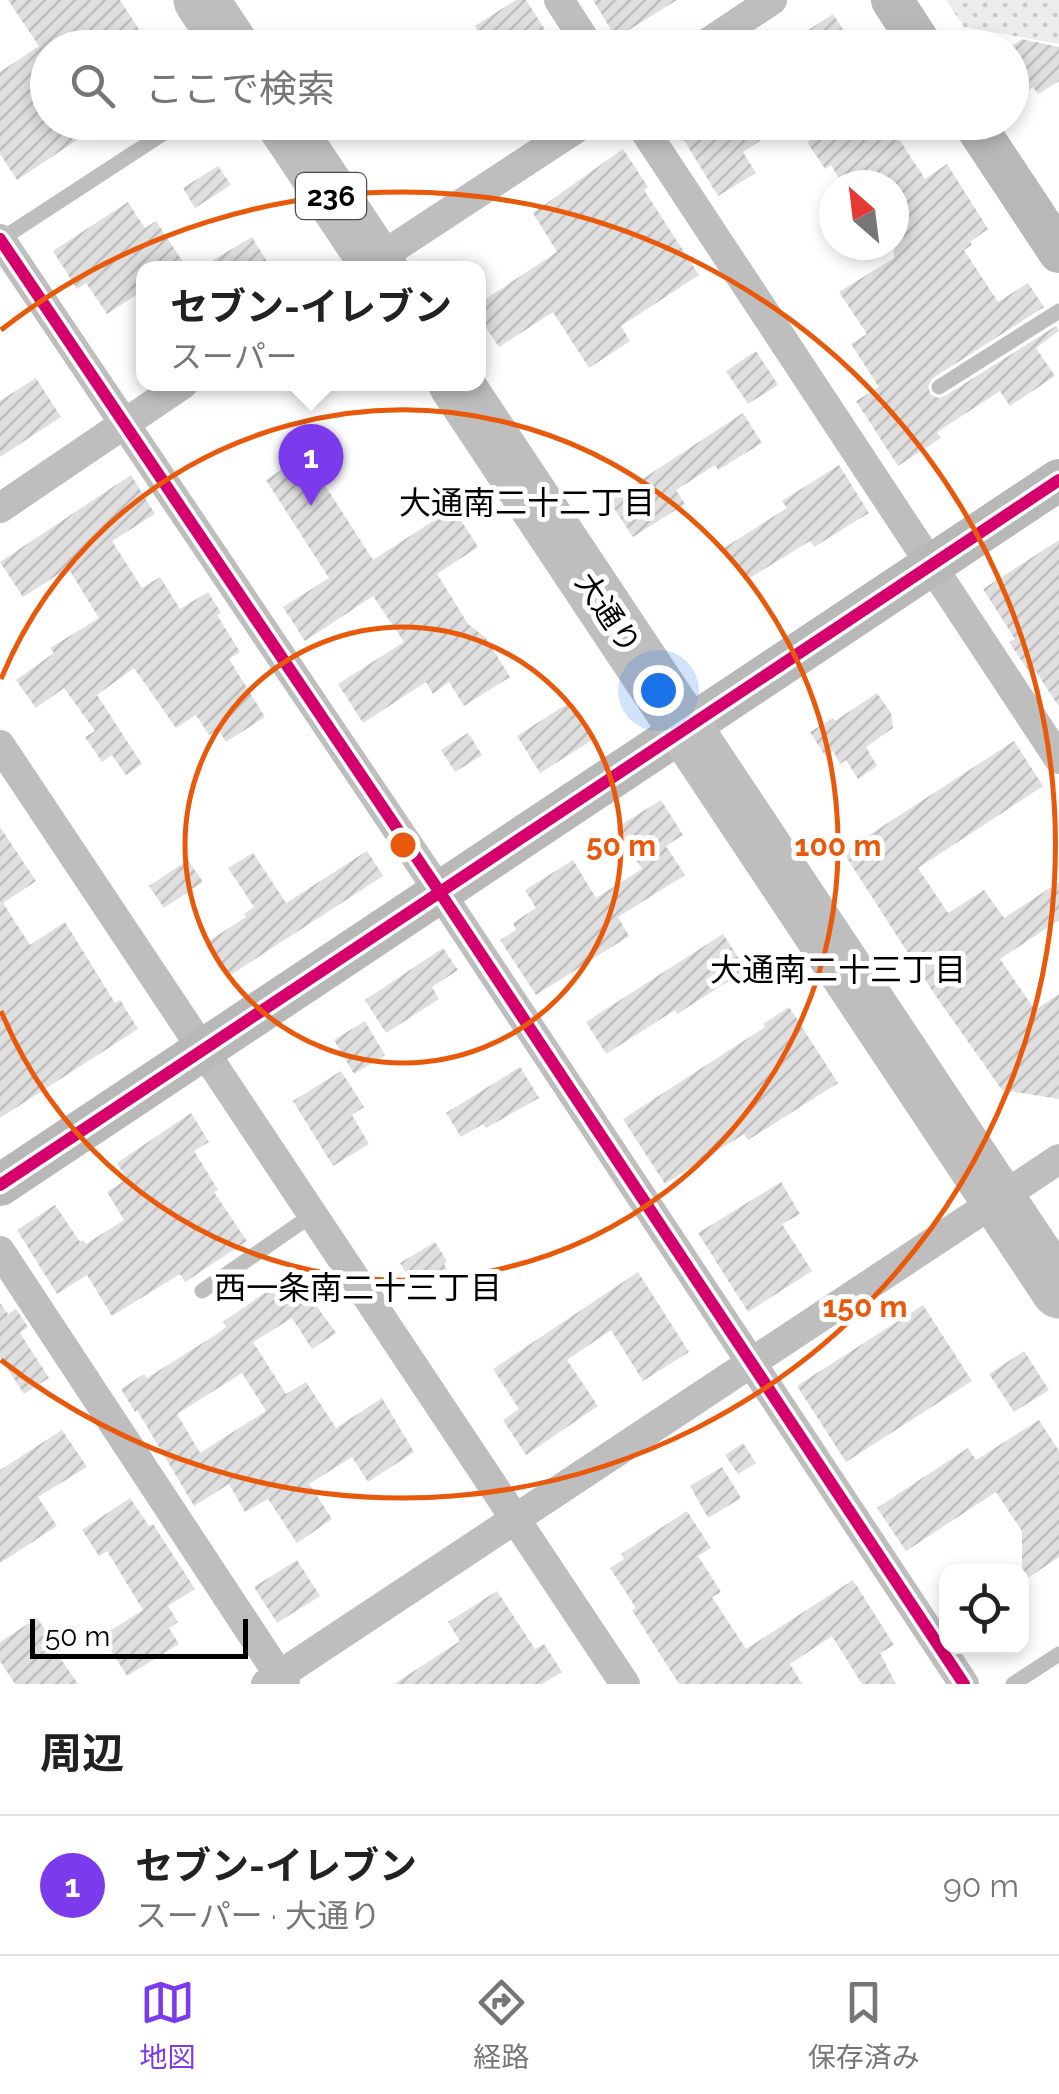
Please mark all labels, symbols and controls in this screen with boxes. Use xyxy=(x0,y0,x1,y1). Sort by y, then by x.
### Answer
search box xyxy=(30,30,1029,140)
icon: search xyxy=(65,58,120,113)
text: ここで検索 xyxy=(145,66,335,111)
north arrow xyxy=(819,170,909,260)
road number: 236 xyxy=(296,173,366,219)
popup xyxy=(136,261,486,391)
text: セブン-イレブン xyxy=(170,284,452,329)
text: スーパー xyxy=(170,338,298,375)
pin: 1 xyxy=(278,424,344,506)
district label: 大通南二十二丁目 xyxy=(399,484,655,521)
street label: 大通り xyxy=(568,566,648,660)
your location xyxy=(633,665,684,716)
centre of rings xyxy=(385,827,421,863)
text: 50 m xyxy=(586,828,656,863)
text: 100 m xyxy=(795,828,881,863)
district label: 大通南二十三丁目 xyxy=(710,951,966,988)
district label: 西一条南二十三丁目 xyxy=(214,1269,502,1306)
text: 150 m xyxy=(823,1289,908,1324)
map controls xyxy=(939,1564,1029,1654)
button: locate xyxy=(939,1564,1029,1654)
scale bar xyxy=(30,1614,248,1658)
text: 50 m xyxy=(45,1620,110,1653)
text: 周辺 xyxy=(40,1729,124,1778)
text: セブン-イレブン xyxy=(135,1843,417,1888)
text: 1 xyxy=(65,1867,80,1904)
text: 90 m xyxy=(943,1867,1019,1904)
text: スーパー · 大通り xyxy=(135,1897,381,1934)
tab: 地図 xyxy=(139,1975,195,2075)
tab: 経路 xyxy=(473,1975,530,2075)
tab: 保存済み xyxy=(808,1975,920,2075)

